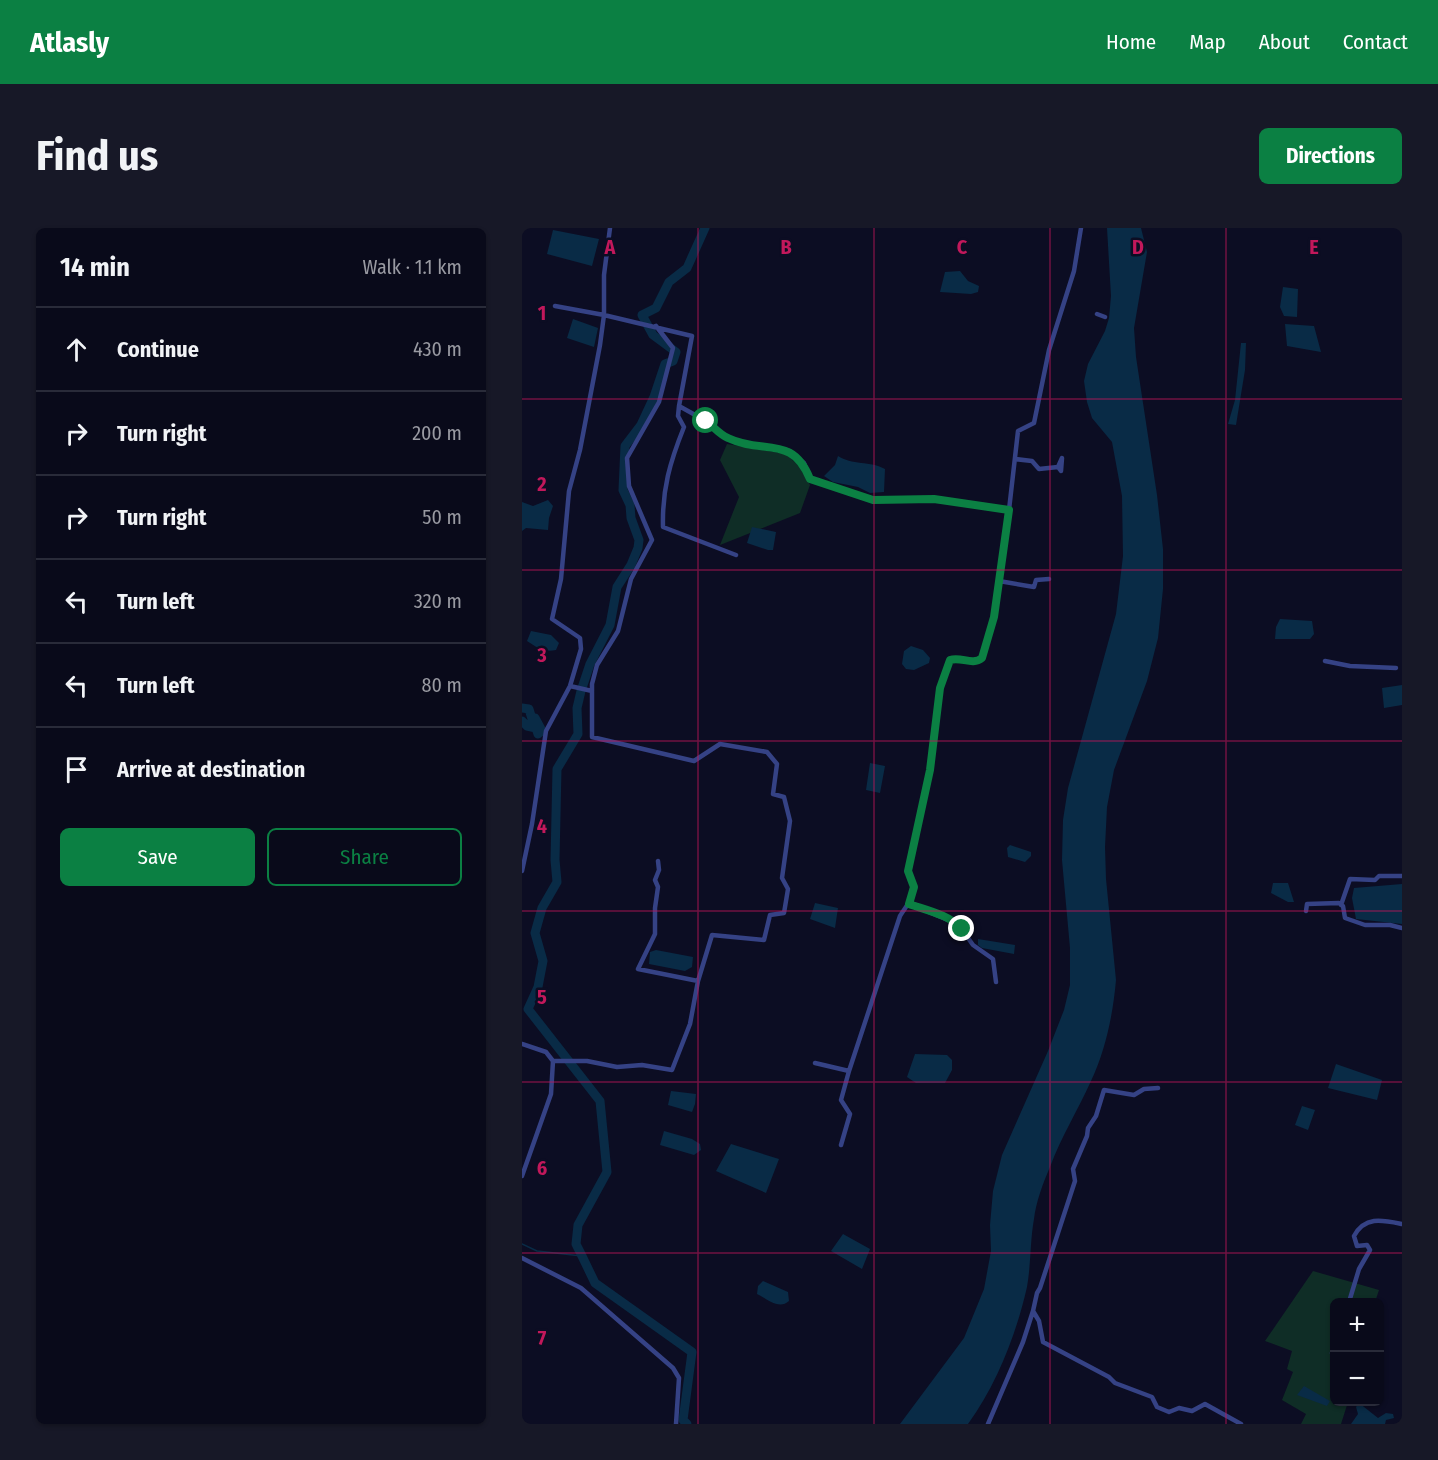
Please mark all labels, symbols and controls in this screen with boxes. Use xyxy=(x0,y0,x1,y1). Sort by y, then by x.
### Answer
text: Atlasly xyxy=(30,26,109,59)
text: Home xyxy=(1106,29,1156,55)
text: Map xyxy=(1189,29,1226,55)
text: About xyxy=(1259,29,1310,55)
text: Contact xyxy=(1343,29,1408,55)
button: Directions xyxy=(1259,128,1402,184)
text: Find us xyxy=(36,131,158,181)
text: A xyxy=(604,235,617,259)
text: B xyxy=(780,235,792,259)
text: C xyxy=(957,235,968,259)
text: D xyxy=(1132,235,1144,259)
text: E xyxy=(1309,235,1319,259)
text: 14 min xyxy=(60,252,130,283)
text: Walk · 1.1 km xyxy=(363,255,462,279)
text: 1 xyxy=(538,301,546,325)
icon: ahead xyxy=(60,333,93,366)
text: Continue xyxy=(117,336,199,363)
text: 430 m xyxy=(413,337,462,361)
route start xyxy=(692,407,718,433)
icon: right xyxy=(60,417,93,450)
text: Turn right xyxy=(117,420,206,447)
text: 200 m xyxy=(412,421,462,445)
text: 2 xyxy=(536,472,547,496)
icon: right xyxy=(60,501,93,534)
text: Turn right xyxy=(117,504,206,531)
text: 50 m xyxy=(422,505,462,529)
icon: left xyxy=(60,585,93,618)
text: Turn left xyxy=(117,588,195,615)
text: 320 m xyxy=(414,589,462,613)
text: 3 xyxy=(536,643,547,667)
icon: left xyxy=(60,669,93,702)
text: Turn left xyxy=(117,672,195,699)
text: 80 m xyxy=(422,673,462,697)
icon: arrive xyxy=(60,753,93,786)
text: Arrive at destination xyxy=(117,756,305,783)
text: 4 xyxy=(537,814,547,838)
button: Save xyxy=(60,828,255,886)
button: Share xyxy=(267,828,462,886)
route end xyxy=(948,915,974,941)
text: 5 xyxy=(537,985,547,1009)
text: 6 xyxy=(537,1156,547,1180)
map controls xyxy=(1330,1298,1384,1406)
button: + xyxy=(1330,1298,1384,1352)
text: 7 xyxy=(538,1326,547,1350)
button: − xyxy=(1330,1352,1384,1406)

